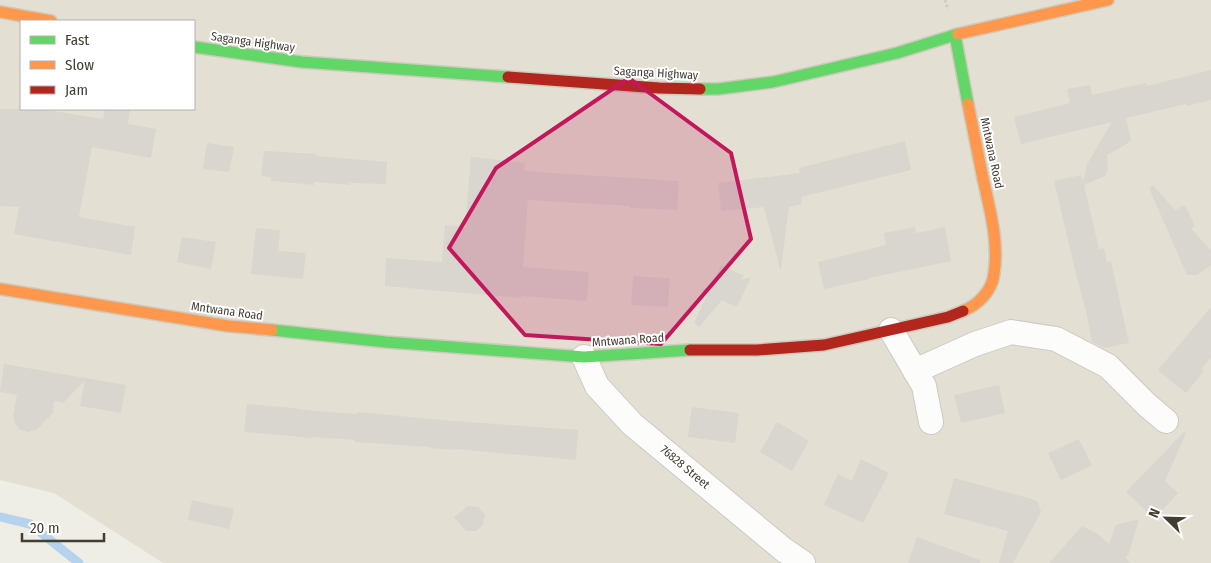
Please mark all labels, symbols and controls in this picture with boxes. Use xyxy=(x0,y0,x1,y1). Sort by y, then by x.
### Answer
legend xyxy=(20,20,195,110)
street label: Saganga Highway xyxy=(210,29,296,55)
text: Fast xyxy=(65,31,89,49)
text: Slow xyxy=(65,56,94,74)
street label: Saganga Highway xyxy=(613,64,699,82)
text: Jam xyxy=(65,81,88,99)
street label: Mntwana Road xyxy=(978,116,1006,190)
street label: Mntwana Road xyxy=(190,299,264,323)
street label: Mntwana Road xyxy=(591,330,665,350)
street label: 76828 Street xyxy=(657,442,713,492)
north arrow xyxy=(1141,493,1191,543)
text: N xyxy=(1145,506,1164,520)
scale bar xyxy=(22,510,105,542)
text: 20 m xyxy=(30,519,60,537)

